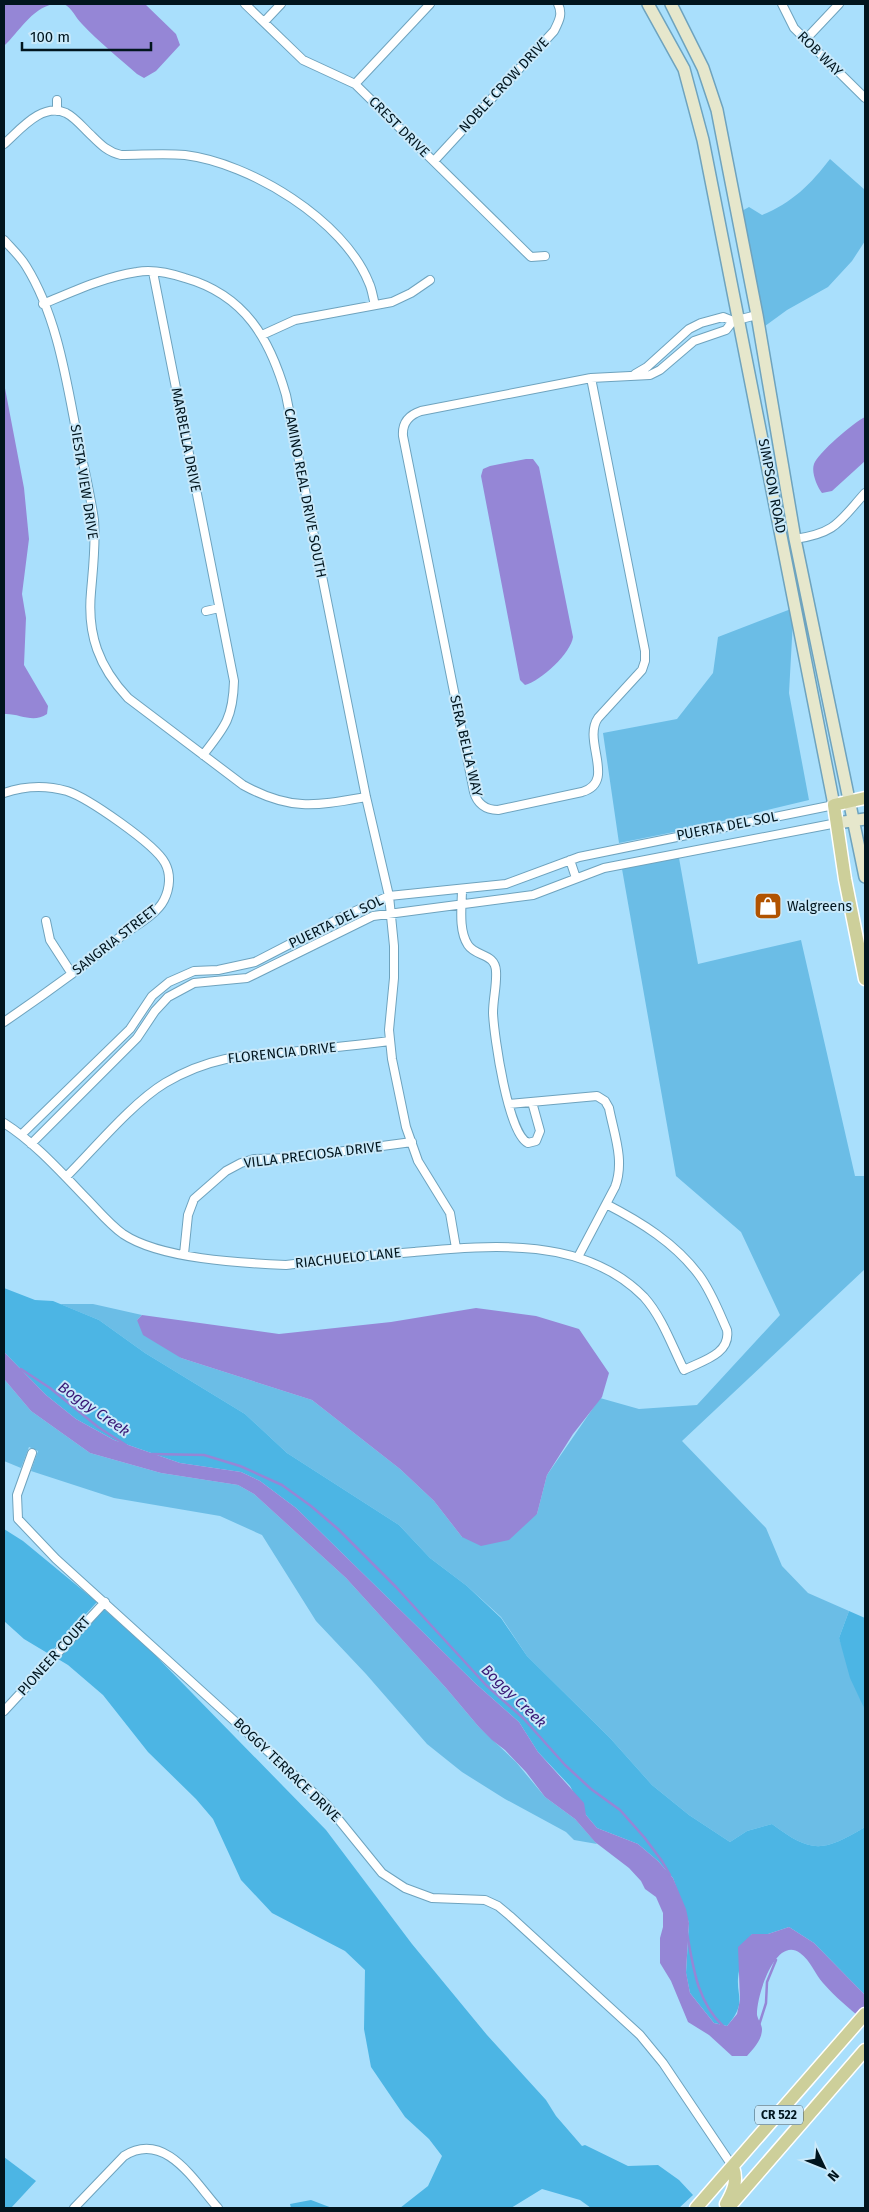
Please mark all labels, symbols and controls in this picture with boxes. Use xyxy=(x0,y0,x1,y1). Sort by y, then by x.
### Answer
scale bar xyxy=(22,20,151,52)
text: 100 m xyxy=(30,28,70,46)
street label: ROB WAY xyxy=(794,28,846,80)
street label: NOBLE CROW DRIVE xyxy=(456,34,552,136)
street label: CREST DRIVE xyxy=(365,93,433,161)
street label: MARBELLA DRIVE xyxy=(168,386,204,494)
street label: CAMINO REAL DRIVE SOUTH xyxy=(280,407,330,579)
street label: SIESTA VIEW DRIVE xyxy=(67,423,101,541)
street label: SIMPSON ROAD xyxy=(754,437,790,535)
street label: SERA BELLA WAY xyxy=(446,694,486,799)
street label: PUERTA DEL SOL xyxy=(675,808,779,844)
shop icon: Walgreens xyxy=(753,891,783,921)
street label: PUERTA DEL SOL xyxy=(286,892,386,952)
place label: Walgreens xyxy=(787,898,852,915)
street label: SANGRIA STREET xyxy=(69,901,162,979)
street label: FLORENCIA DRIVE xyxy=(227,1039,337,1067)
street label: VILLA PRECIOSA DRIVE xyxy=(243,1138,383,1172)
street label: RIACHUELO LANE xyxy=(294,1244,402,1272)
water label: Boggy Creek xyxy=(55,1378,133,1440)
street label: PIONEER COURT xyxy=(14,1612,94,1699)
water label: Boggy Creek xyxy=(478,1661,550,1731)
street label: BOGGY TERRACE DRIVE xyxy=(230,1714,344,1826)
road number: CR 522 xyxy=(755,2106,803,2124)
north arrow xyxy=(799,2142,849,2192)
text: N xyxy=(824,2166,843,2185)

